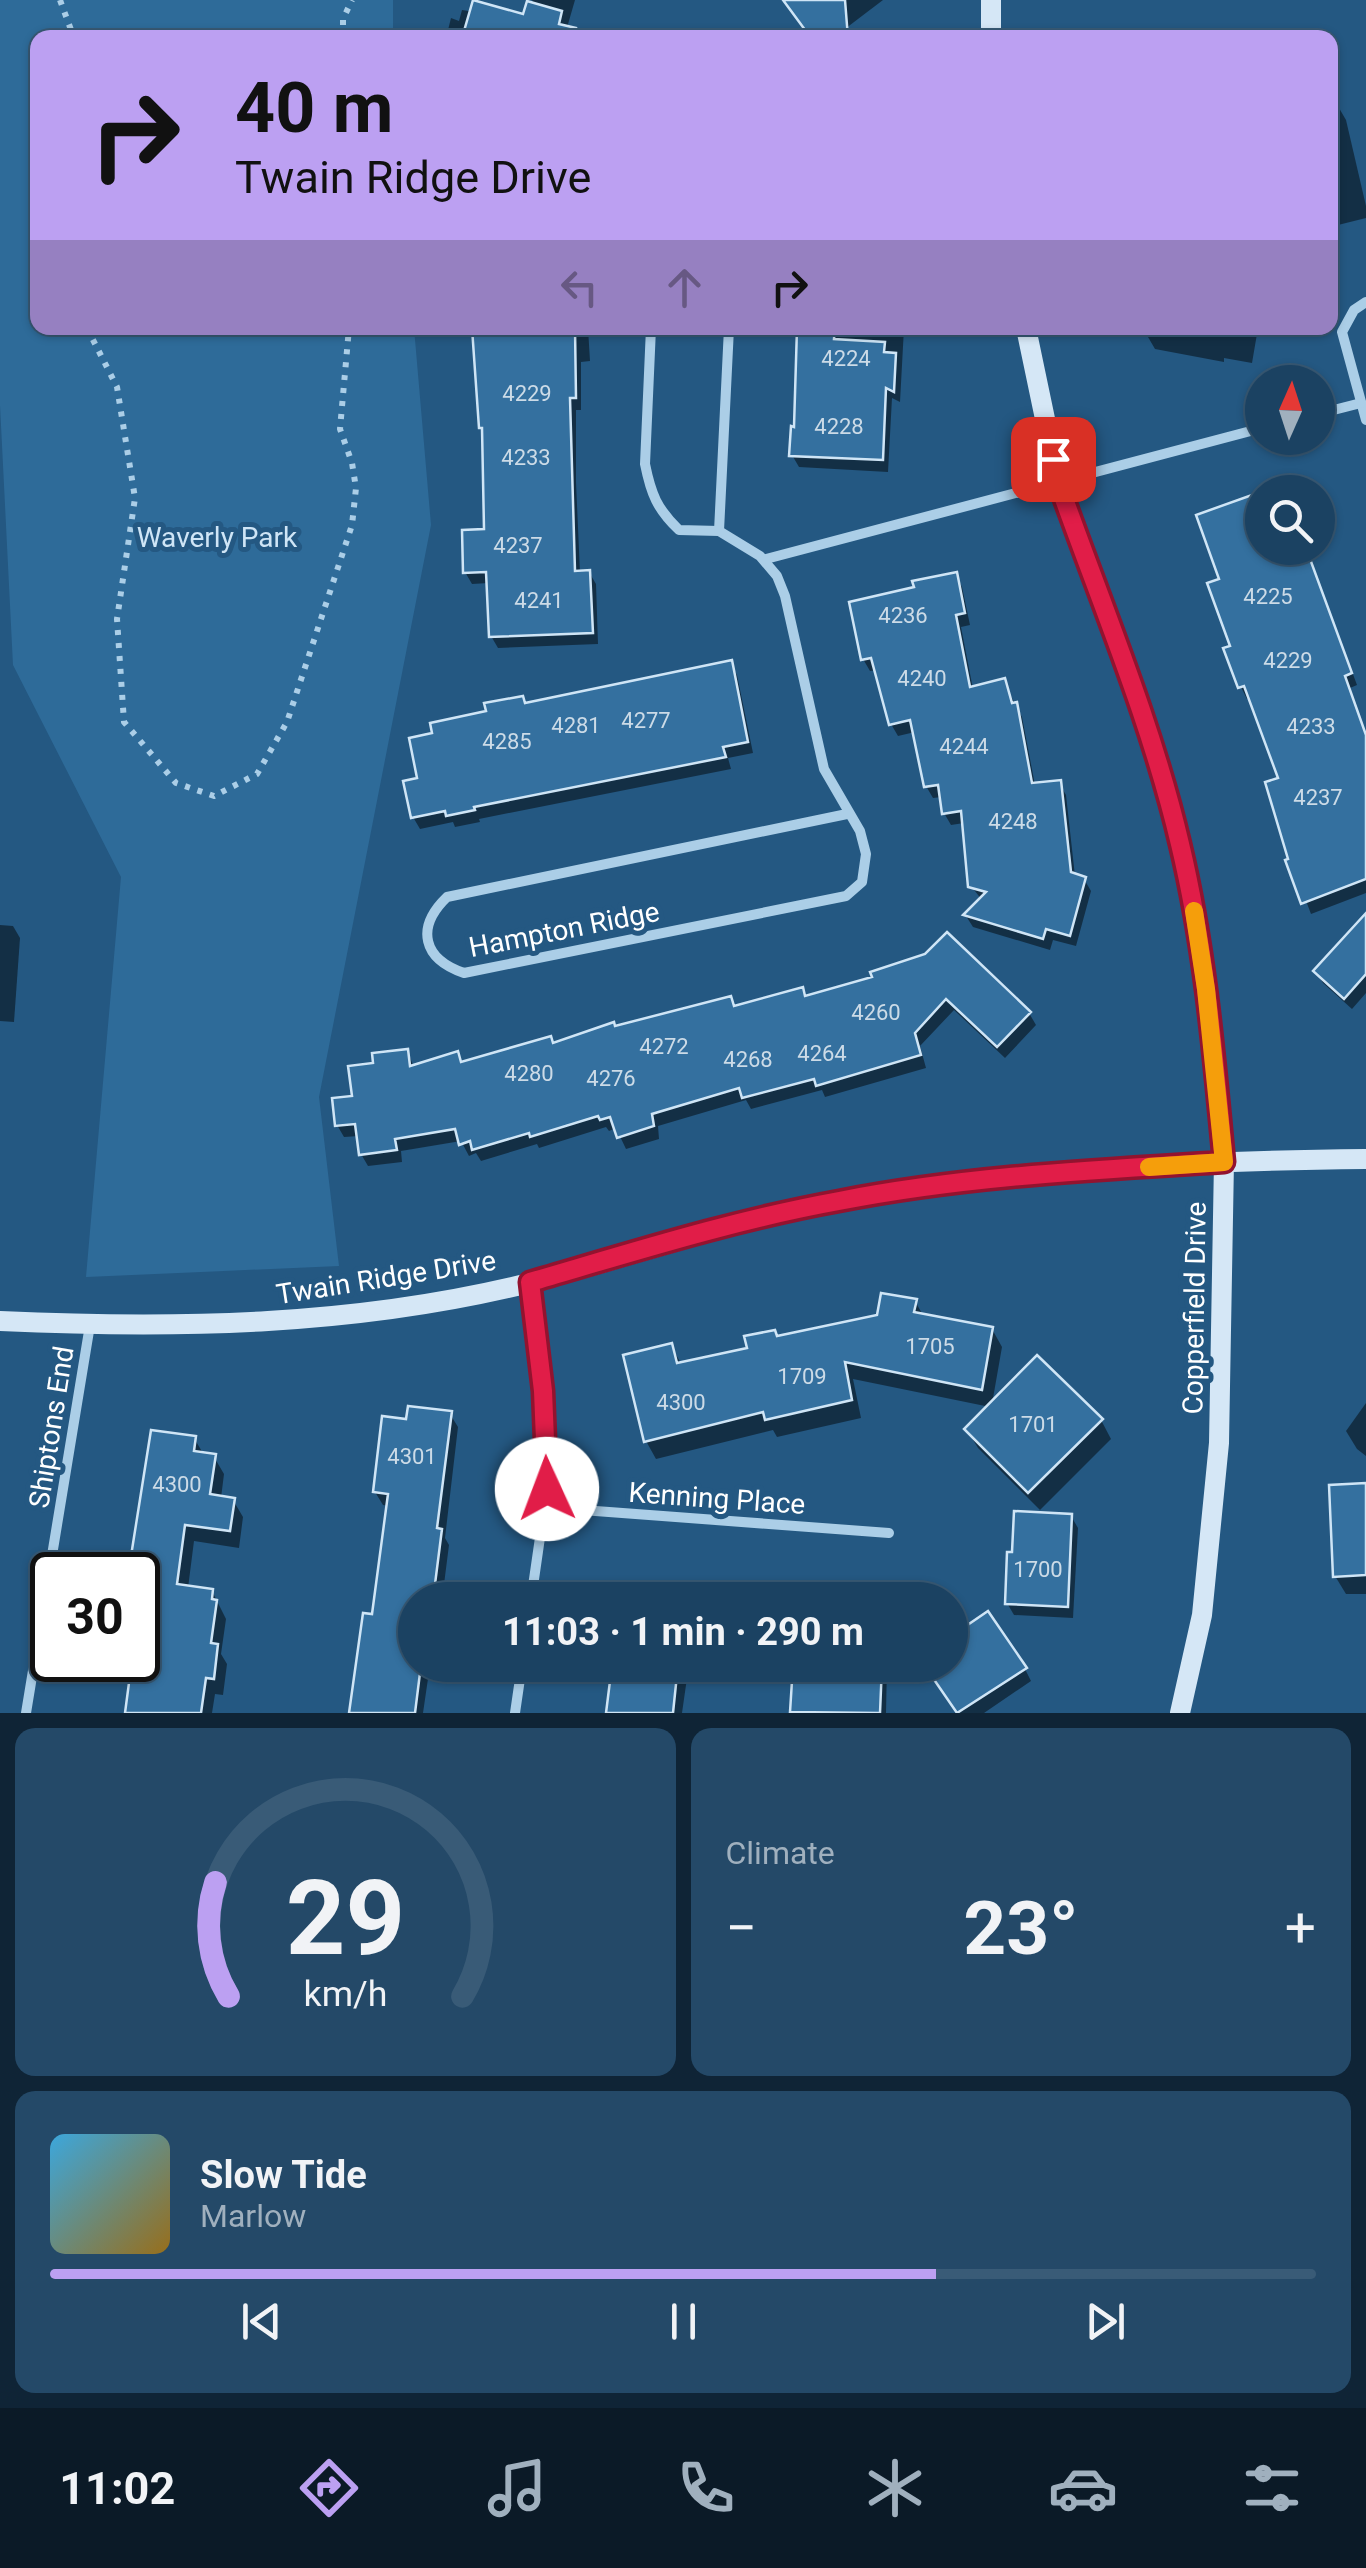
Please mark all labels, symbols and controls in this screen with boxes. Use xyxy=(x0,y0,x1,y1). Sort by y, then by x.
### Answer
text: 40 m xyxy=(235,67,393,149)
icon: right xyxy=(70,70,200,200)
text: Twain Ridge Drive xyxy=(235,151,591,204)
icon: left xyxy=(552,260,607,315)
icon: ahead xyxy=(657,260,712,315)
icon: right xyxy=(762,260,817,315)
house number: 4224 xyxy=(821,346,871,371)
north arrow xyxy=(1245,365,1335,455)
map controls xyxy=(1245,365,1335,565)
house number: 4229 xyxy=(502,381,552,406)
house number: 4228 xyxy=(814,414,864,439)
pin xyxy=(1011,417,1096,502)
icon: arrive xyxy=(1026,432,1081,487)
house number: 4233 xyxy=(501,445,551,470)
button: search xyxy=(1245,475,1335,565)
park label: Waverly Park xyxy=(137,521,298,554)
house number: 4237 xyxy=(493,533,543,558)
house number: 4225 xyxy=(1243,584,1293,609)
house number: 4241 xyxy=(514,588,564,613)
house number: 4236 xyxy=(878,603,928,628)
house number: 4229 xyxy=(1263,648,1313,673)
house number: 4240 xyxy=(897,666,947,691)
house number: 4277 xyxy=(621,708,671,733)
house number: 4281 xyxy=(551,713,601,738)
house number: 4233 xyxy=(1286,714,1336,739)
house number: 4285 xyxy=(482,729,532,754)
house number: 4244 xyxy=(939,734,989,759)
house number: 4237 xyxy=(1293,785,1343,810)
house number: 4248 xyxy=(988,809,1038,834)
street label: Hampton Ridge xyxy=(466,895,662,964)
house number: 4260 xyxy=(851,1000,901,1025)
house number: 4272 xyxy=(639,1034,689,1059)
house number: 4264 xyxy=(797,1041,847,1066)
house number: 4268 xyxy=(723,1047,773,1072)
house number: 4280 xyxy=(504,1061,554,1086)
house number: 4276 xyxy=(586,1066,636,1091)
street label: Copperfield Drive xyxy=(1176,1201,1213,1415)
street label: Twain Ridge Drive xyxy=(274,1244,498,1311)
house number: 1705 xyxy=(905,1334,955,1359)
street label: Shiptons End xyxy=(22,1344,81,1510)
house number: 1709 xyxy=(777,1364,827,1389)
house number: 4300 xyxy=(656,1390,706,1415)
house number: 1701 xyxy=(1008,1412,1058,1437)
position arrow xyxy=(495,1437,599,1541)
house number: 4301 xyxy=(387,1444,437,1469)
house number: 4300 xyxy=(152,1472,202,1497)
street label: Kenning Place xyxy=(627,1476,806,1521)
speed limit sign: 30 xyxy=(30,1552,160,1682)
house number: 1700 xyxy=(1013,1557,1063,1582)
text: 11:03 · 1 min · 290 m xyxy=(502,1610,864,1654)
text: Climate xyxy=(726,1834,835,1872)
text: 29 xyxy=(286,1858,405,1979)
text: 23° xyxy=(963,1884,1079,1972)
text: − xyxy=(726,1896,757,1960)
text: + xyxy=(1285,1896,1316,1960)
text: km/h xyxy=(303,1973,387,2015)
text: Slow Tide xyxy=(200,2153,367,2197)
text: Marlow xyxy=(200,2197,306,2235)
icon: previous xyxy=(234,2294,289,2349)
icon: pause xyxy=(656,2294,711,2349)
icon: next xyxy=(1078,2294,1133,2349)
icon: directions xyxy=(294,2453,364,2523)
icon: music xyxy=(482,2453,552,2523)
icon: phone xyxy=(671,2453,741,2523)
icon: climate xyxy=(860,2453,930,2523)
icon: car xyxy=(1048,2453,1118,2523)
icon: filters xyxy=(1237,2453,1307,2523)
text: 11:02 xyxy=(59,2462,175,2515)

